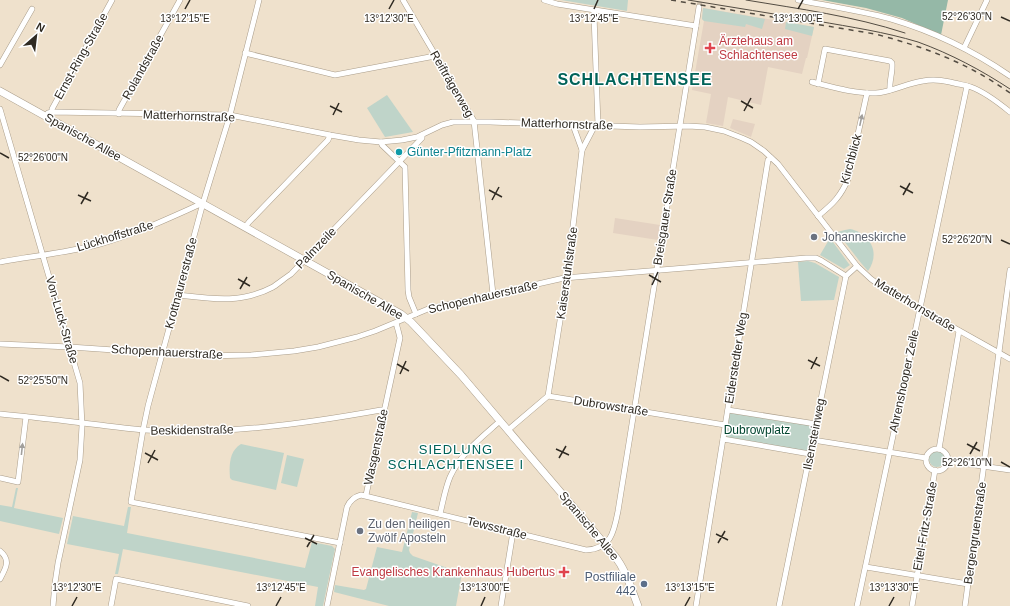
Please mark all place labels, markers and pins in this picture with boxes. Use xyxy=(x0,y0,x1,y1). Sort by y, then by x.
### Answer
place label: Ärztehaus am Schlachtensee xyxy=(719,34,798,62)
marker: Ärztehaus am Schlachtensee xyxy=(704,42,716,54)
place label: Günter-Pfitzmann-Platz xyxy=(407,145,532,159)
marker: Günter-Pfitzmann-Platz xyxy=(394,147,404,157)
place label: Johanneskirche xyxy=(822,230,906,244)
marker: Johanneskirche xyxy=(809,232,819,242)
place label: Zu den heiligen Zwölf Aposteln xyxy=(368,517,450,545)
marker: Zu den heiligen Zwölf Aposteln xyxy=(355,526,365,536)
place label: Evangelisches Krankenhaus Hubertus xyxy=(352,565,555,579)
marker: Evangelisches Krankenhaus Hubertus xyxy=(558,566,570,578)
place label: Postfiliale 442 xyxy=(585,570,636,598)
marker: Postfiliale 442 xyxy=(639,579,649,589)

